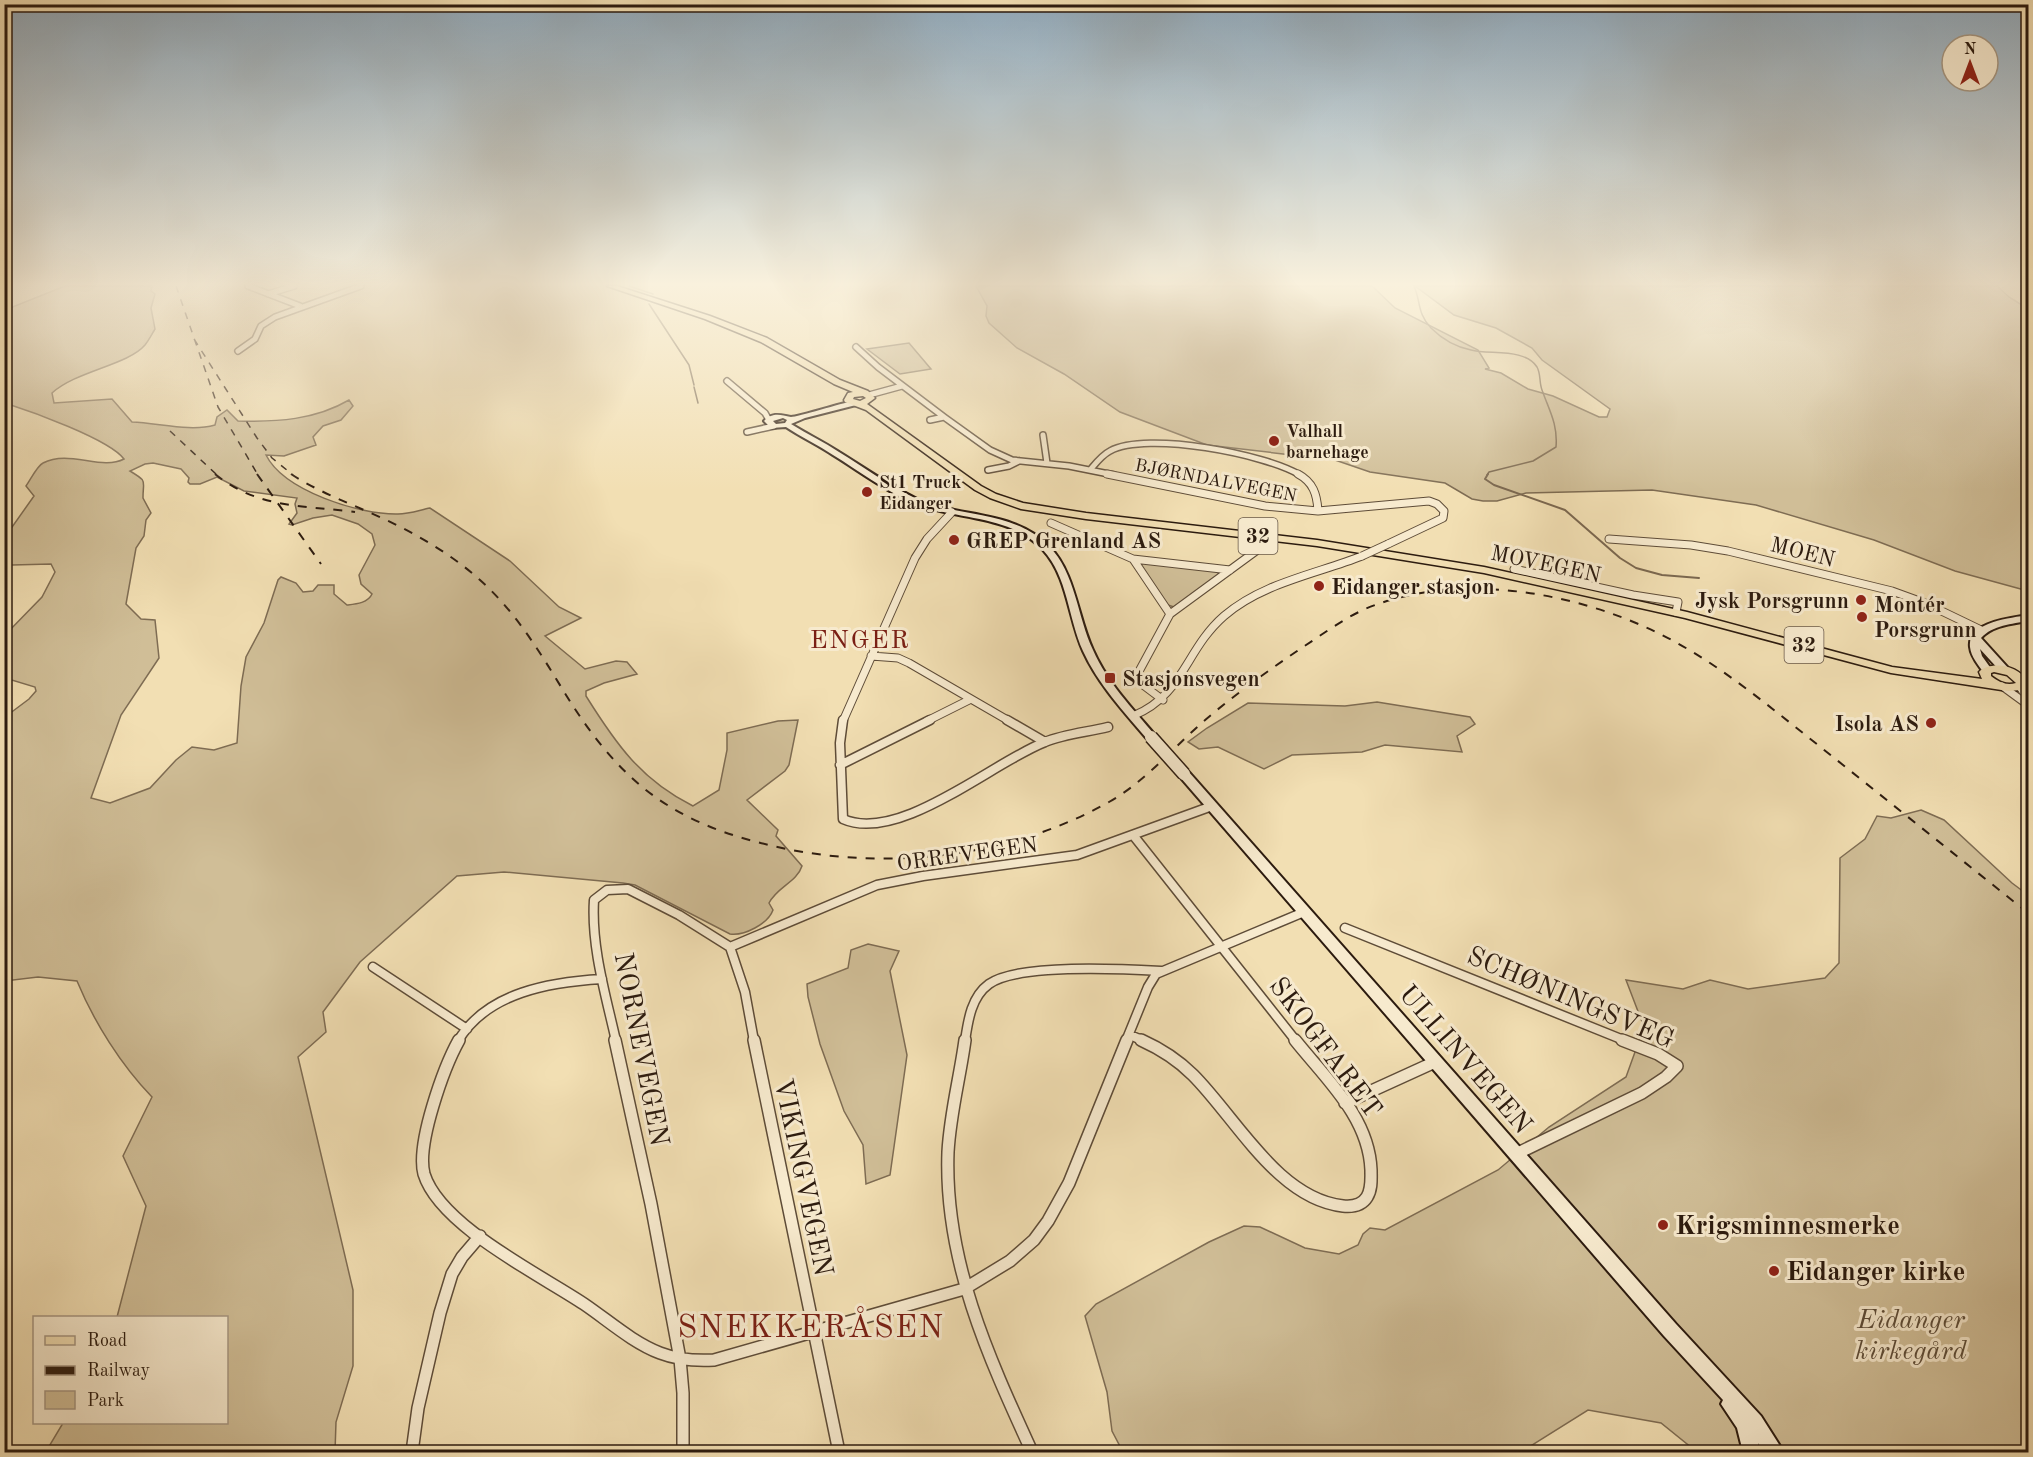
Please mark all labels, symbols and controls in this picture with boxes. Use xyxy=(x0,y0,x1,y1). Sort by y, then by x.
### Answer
north arrow xyxy=(1940,33,2000,93)
text: N xyxy=(1964,42,1977,58)
place label: Valhall barnehage xyxy=(1286,423,1369,462)
marker: Valhall barnehage xyxy=(1267,434,1281,448)
street label: BJØRNDALVEGEN xyxy=(1133,456,1299,506)
place label: St1 Truck Eidanger xyxy=(879,474,961,513)
marker: St1 Truck Eidanger xyxy=(860,485,874,499)
road number: 32 xyxy=(1238,518,1278,554)
place label: GREP Grenland AS xyxy=(966,531,1161,553)
marker: GREP Grenland AS xyxy=(947,533,961,547)
street label: MOEN xyxy=(1768,534,1837,572)
street label: MOVEGEN xyxy=(1488,543,1603,587)
place label: Eidanger stasjon xyxy=(1331,577,1495,599)
marker: Eidanger stasjon xyxy=(1312,579,1326,593)
place label: Jysk Porsgrunn xyxy=(1695,591,1849,613)
marker: Jysk Porsgrunn xyxy=(1854,593,1868,607)
place label: Montér Porsgrunn xyxy=(1874,595,1977,642)
marker: Montér Porsgrunn xyxy=(1855,610,1869,624)
road number: 32 xyxy=(1784,627,1824,663)
district label: ENGER xyxy=(810,628,910,654)
place label: Stasjonsvegen xyxy=(1122,669,1260,691)
marker: Stasjonsvegen xyxy=(1103,671,1117,685)
place label: Isola AS xyxy=(1834,714,1919,736)
marker: Isola AS xyxy=(1924,716,1938,730)
street label: ORREVEGEN xyxy=(895,834,1039,876)
street label: SCHØNINGSVEG xyxy=(1463,943,1678,1054)
street label: NORNEVEGEN xyxy=(609,950,673,1148)
street label: SKOGFARET xyxy=(1263,973,1386,1123)
street label: ULLINVEGEN xyxy=(1393,981,1536,1139)
street label: VIKINGVEGEN xyxy=(768,1076,837,1278)
place label: Krigsminnesmerke xyxy=(1675,1213,1900,1240)
marker: Krigsminnesmerke xyxy=(1656,1218,1670,1232)
place label: Eidanger kirke xyxy=(1786,1259,1966,1286)
marker: Eidanger kirke xyxy=(1767,1264,1781,1278)
district label: SNEKKERÅSEN xyxy=(677,1306,945,1345)
park label: Eidanger kirkegård xyxy=(1855,1307,1967,1365)
legend xyxy=(33,1316,228,1424)
text: Road xyxy=(87,1332,127,1350)
text: Railway xyxy=(87,1362,150,1380)
text: Park xyxy=(87,1392,124,1410)

